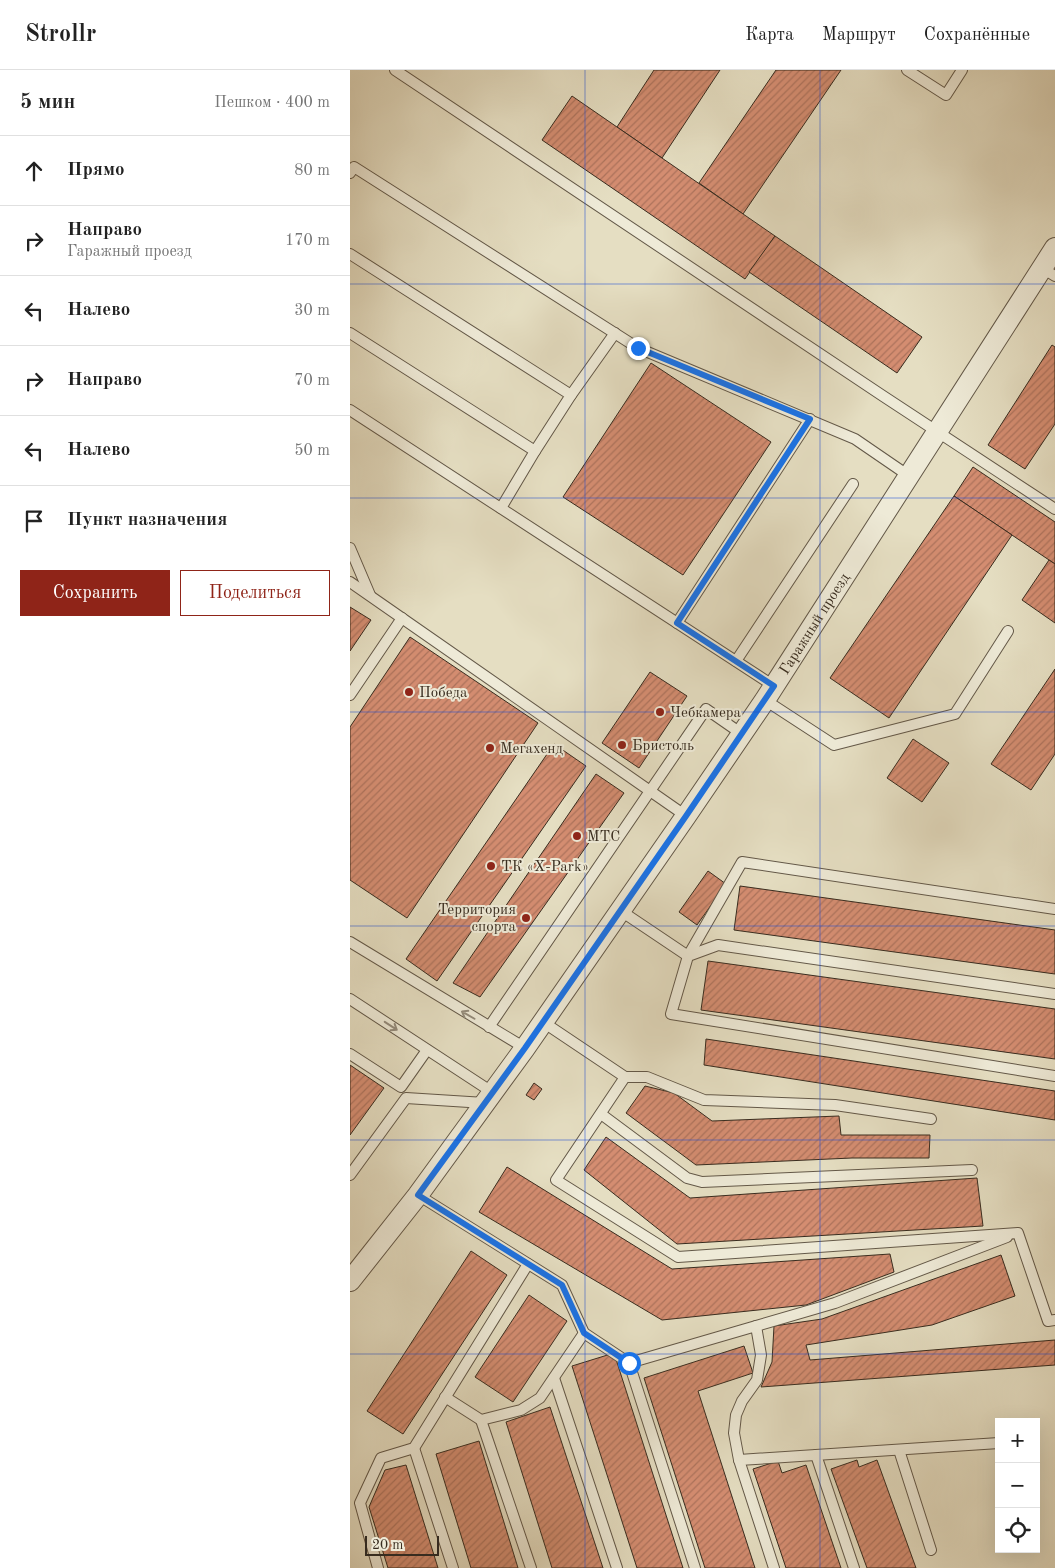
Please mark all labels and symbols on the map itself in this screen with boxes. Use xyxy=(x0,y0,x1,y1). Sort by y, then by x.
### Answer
route end xyxy=(627,337,650,360)
street label: Гаражный проезд xyxy=(777,571,854,678)
marker: Победа xyxy=(403,686,415,698)
place label: Победа xyxy=(419,686,468,701)
marker: Чебкамера xyxy=(654,706,666,718)
place label: Чебкамера xyxy=(670,706,742,721)
marker: Бристоль xyxy=(616,739,628,751)
place label: Бристоль xyxy=(632,739,694,754)
marker: Мегахенд xyxy=(484,742,496,754)
place label: Мегахенд xyxy=(500,742,564,757)
marker: МТС xyxy=(571,830,583,842)
place label: МТС xyxy=(587,830,620,845)
marker: ТК «X-Park» xyxy=(485,860,497,872)
place label: ТК «X-Park» xyxy=(501,860,589,875)
place label: Территория спорта xyxy=(438,903,517,935)
marker: Территория спорта xyxy=(520,912,532,924)
one-way arrow xyxy=(461,1009,475,1019)
one-way arrow xyxy=(384,1021,398,1031)
route start xyxy=(618,1352,641,1375)
scale bar xyxy=(365,1533,439,1556)

